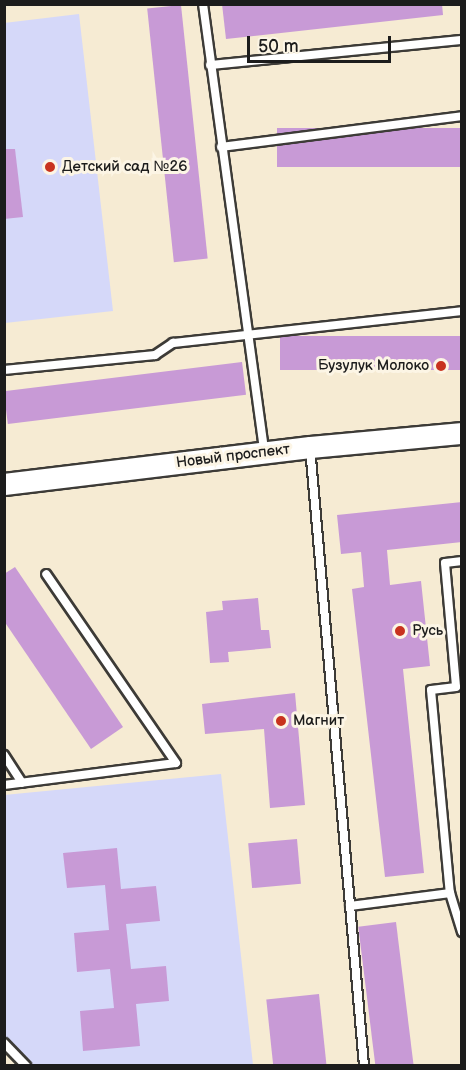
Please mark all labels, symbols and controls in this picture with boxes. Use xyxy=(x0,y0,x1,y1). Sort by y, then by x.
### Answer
scale bar xyxy=(250,24,394,62)
text: 50 m xyxy=(258,36,299,57)
place label: Детский сад №26 xyxy=(62,158,187,176)
marker: Детский сад №26 xyxy=(43,160,57,174)
place label: Бузулук Молоко xyxy=(318,357,429,375)
marker: Бузулук Молоко xyxy=(434,359,448,373)
street label: Новый проспект xyxy=(175,440,291,472)
place label: Русь xyxy=(412,622,443,640)
marker: Русь xyxy=(393,624,407,638)
place label: Магнит xyxy=(293,712,344,730)
marker: Магнит xyxy=(274,714,288,728)

